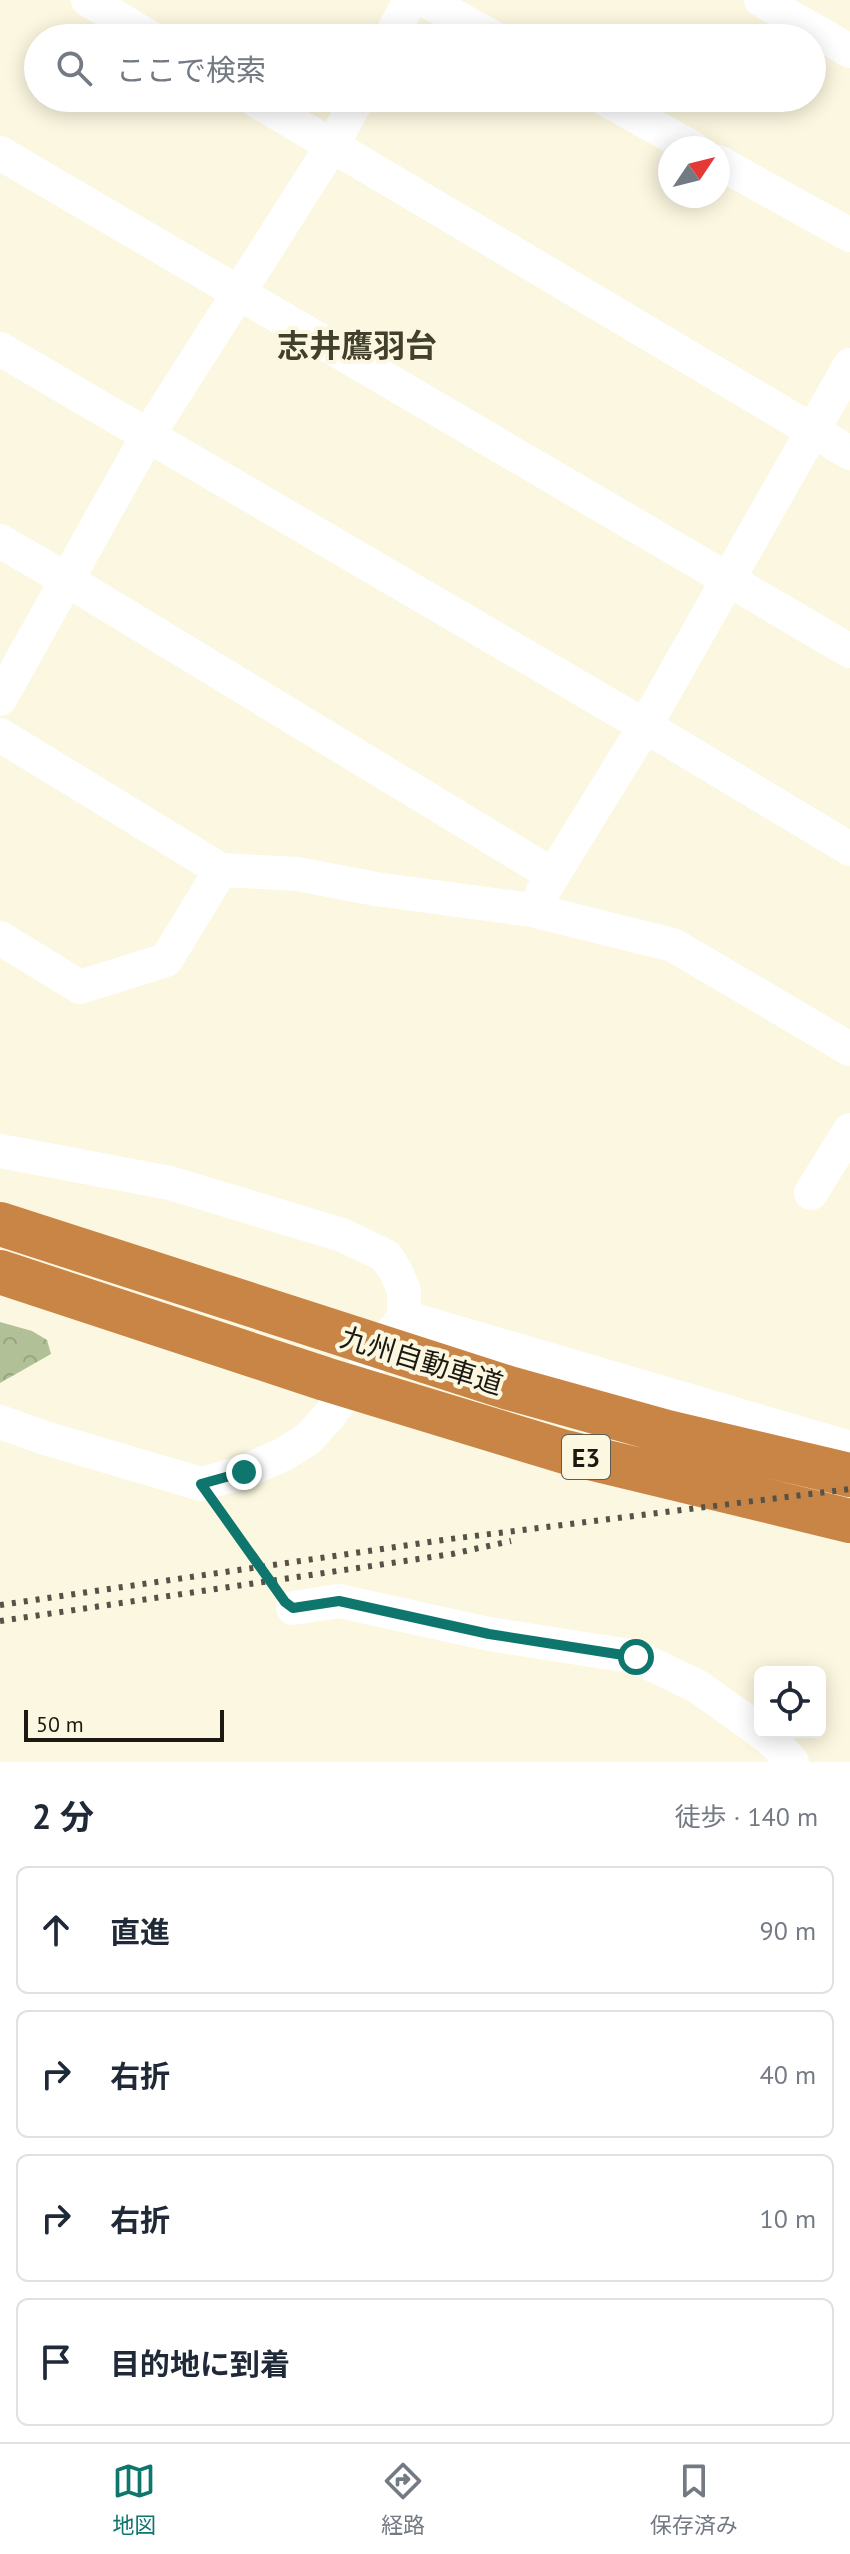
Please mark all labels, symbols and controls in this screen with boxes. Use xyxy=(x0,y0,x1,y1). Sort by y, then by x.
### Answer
search box xyxy=(24,24,826,112)
icon: search xyxy=(52,46,96,90)
text: ここで検索 xyxy=(116,50,266,89)
north arrow xyxy=(658,136,730,208)
district label: 志井鷹羽台 xyxy=(277,324,437,366)
street label: 九州自動車道 xyxy=(336,1318,508,1402)
road number: E3 xyxy=(562,1435,610,1479)
route end xyxy=(226,1454,262,1490)
route start xyxy=(618,1639,654,1675)
map controls xyxy=(754,1666,826,1738)
button: locate xyxy=(754,1666,826,1738)
scale bar xyxy=(24,1706,224,1742)
text: 50 m xyxy=(36,1710,84,1738)
text: 2 分 xyxy=(32,1794,94,1838)
text: 徒歩 · 140 m xyxy=(675,1800,818,1833)
icon: ahead xyxy=(34,1908,78,1952)
text: 直進 xyxy=(110,1912,170,1951)
text: 90 m xyxy=(760,1914,816,1947)
icon: right xyxy=(34,2052,78,2096)
text: 右折 xyxy=(110,2056,170,2095)
text: 40 m xyxy=(760,2058,816,2091)
icon: right xyxy=(34,2196,78,2240)
text: 右折 xyxy=(110,2200,170,2239)
text: 10 m xyxy=(760,2202,816,2235)
icon: arrive xyxy=(34,2340,78,2384)
text: 目的地に到着 xyxy=(110,2344,290,2383)
tab: 地図 xyxy=(112,2459,156,2539)
tab: 経路 xyxy=(381,2459,425,2539)
tab: 保存済み xyxy=(650,2459,738,2539)

